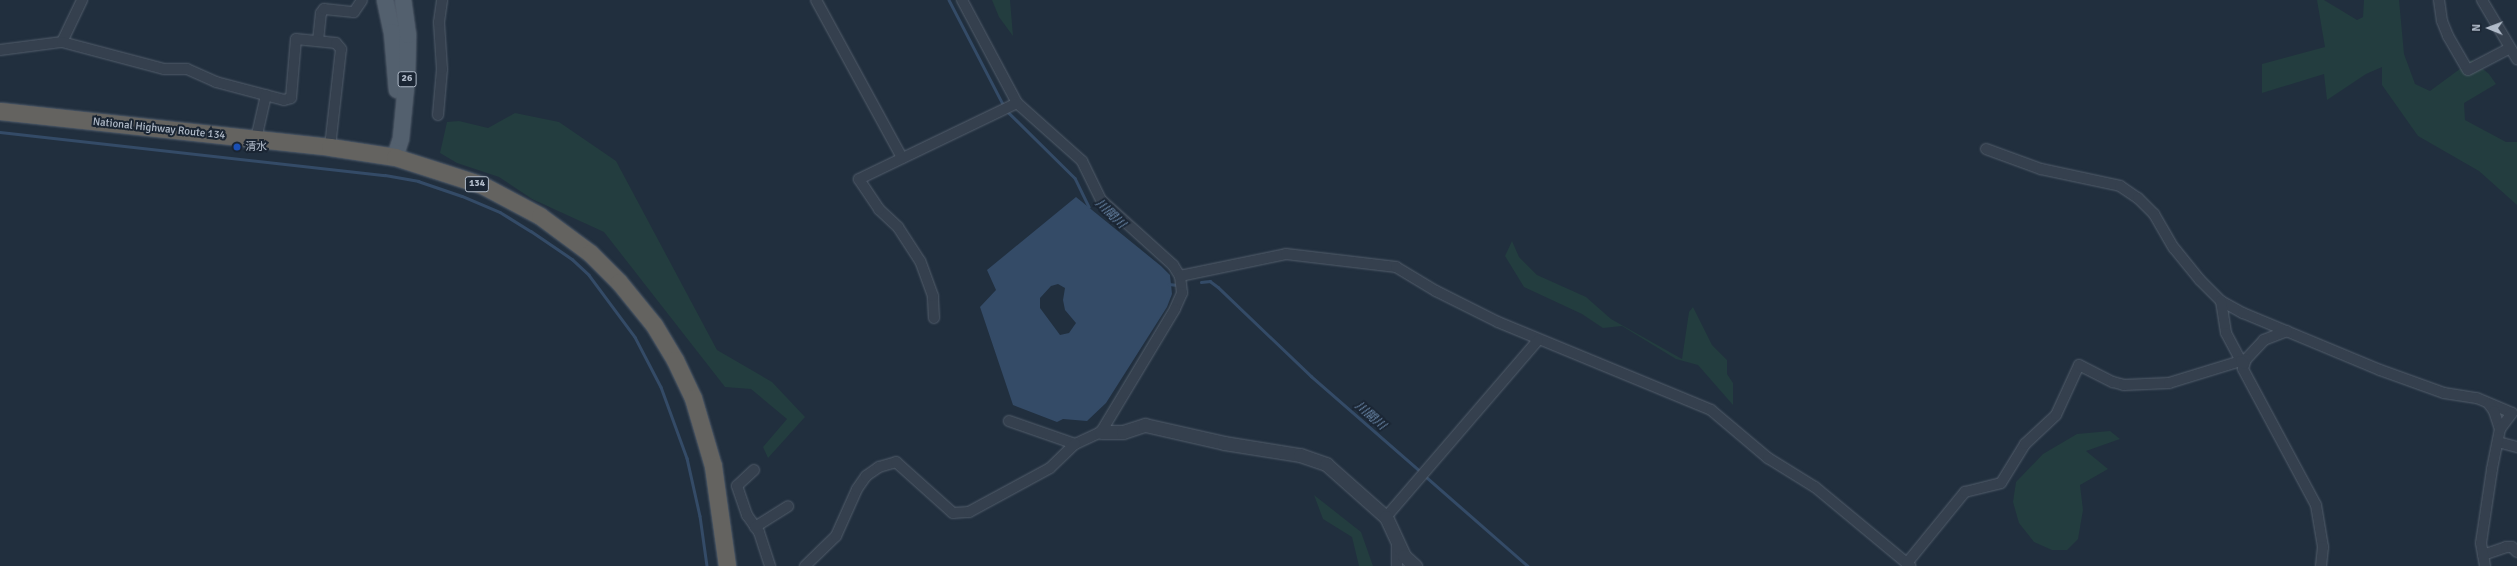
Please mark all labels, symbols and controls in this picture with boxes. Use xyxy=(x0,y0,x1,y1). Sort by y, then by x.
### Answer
north arrow xyxy=(2469,8,2509,48)
text: N xyxy=(2470,24,2483,32)
road number: 26 xyxy=(397,71,417,87)
street label: National Highway Route 134 xyxy=(92,115,226,143)
place label: 清水 xyxy=(245,140,267,154)
marker: 清水 xyxy=(232,142,242,152)
road number: 134 xyxy=(464,176,490,192)
water label: 川間川 xyxy=(1092,196,1128,232)
water label: 川間川 xyxy=(1352,399,1388,433)

